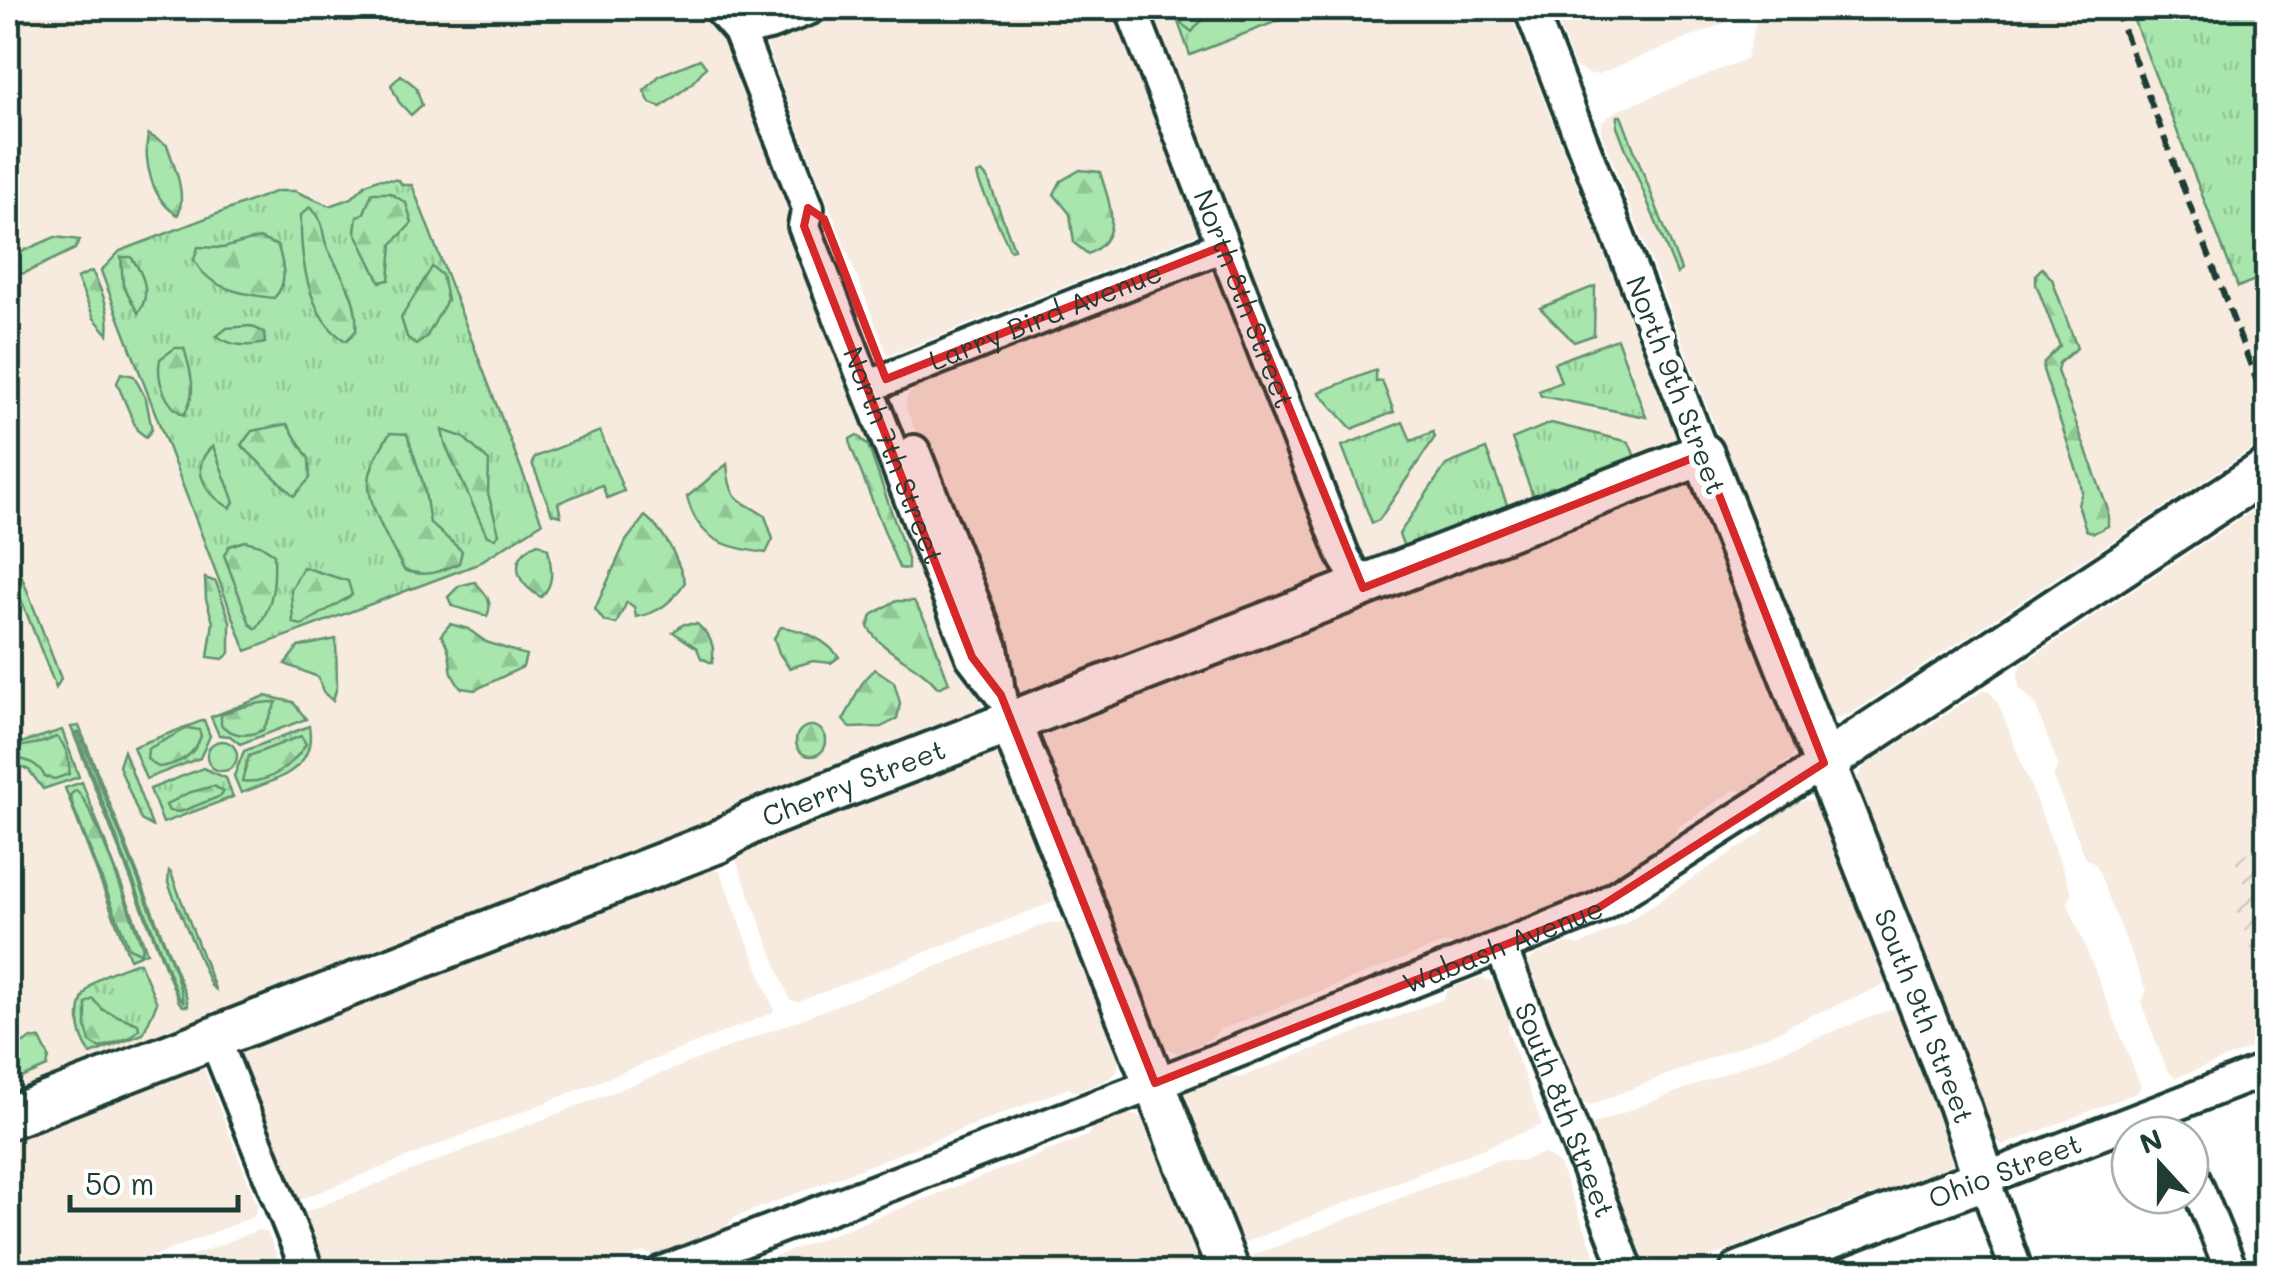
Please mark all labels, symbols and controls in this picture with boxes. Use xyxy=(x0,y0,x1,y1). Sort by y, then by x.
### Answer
street label: North 8th Street xyxy=(1186,184,1303,413)
street label: Larry Bird Avenue xyxy=(923,253,1167,378)
street label: North 9th Street xyxy=(1619,270,1735,499)
street label: North 7th Street xyxy=(836,341,953,569)
street label: Cherry Street xyxy=(756,730,950,834)
street label: Wabash Avenue xyxy=(1397,889,1608,1001)
street label: South 9th Street xyxy=(1867,903,1983,1128)
street label: South 8th Street xyxy=(1507,997,1624,1222)
north arrow xyxy=(2110,1115,2210,1215)
text: N xyxy=(2134,1120,2167,1161)
street label: Ohio Street xyxy=(1923,1124,2086,1216)
scale bar xyxy=(70,1150,238,1212)
text: 50 m xyxy=(85,1163,155,1203)

